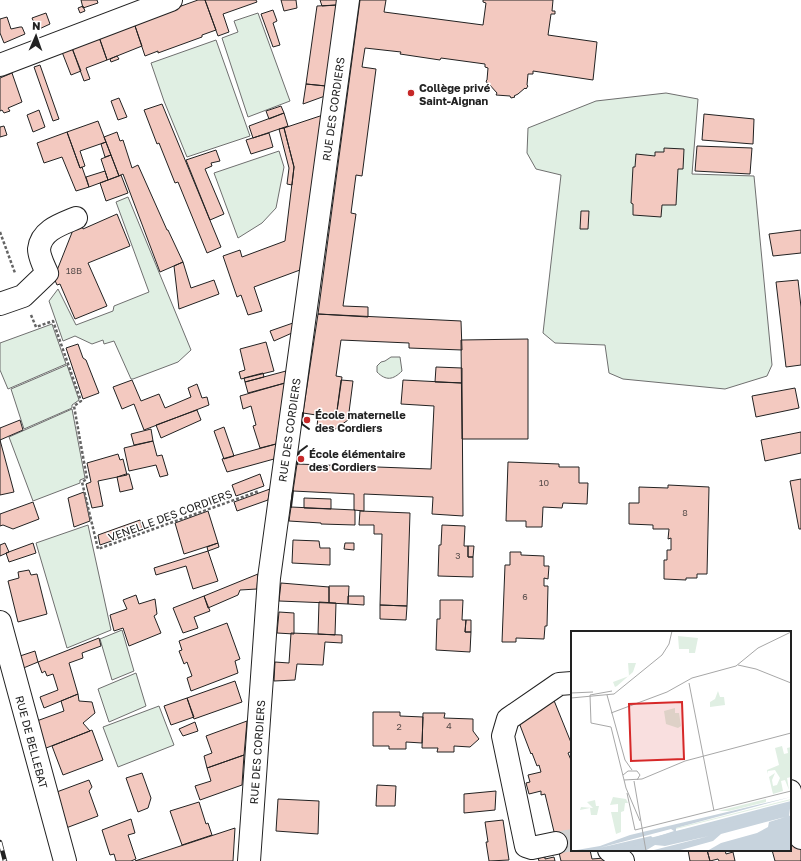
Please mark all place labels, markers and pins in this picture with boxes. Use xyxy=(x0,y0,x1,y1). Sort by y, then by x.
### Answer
place label: Collège privé Saint-Aignan xyxy=(419,81,491,107)
marker: Collège privé Saint-Aignan xyxy=(406,88,416,98)
place label: École maternelle des Cordiers xyxy=(315,408,406,434)
marker: École maternelle des Cordiers xyxy=(302,415,312,425)
place label: École élémentaire des Cordiers xyxy=(309,447,406,473)
marker: École élémentaire des Cordiers xyxy=(296,454,306,464)

